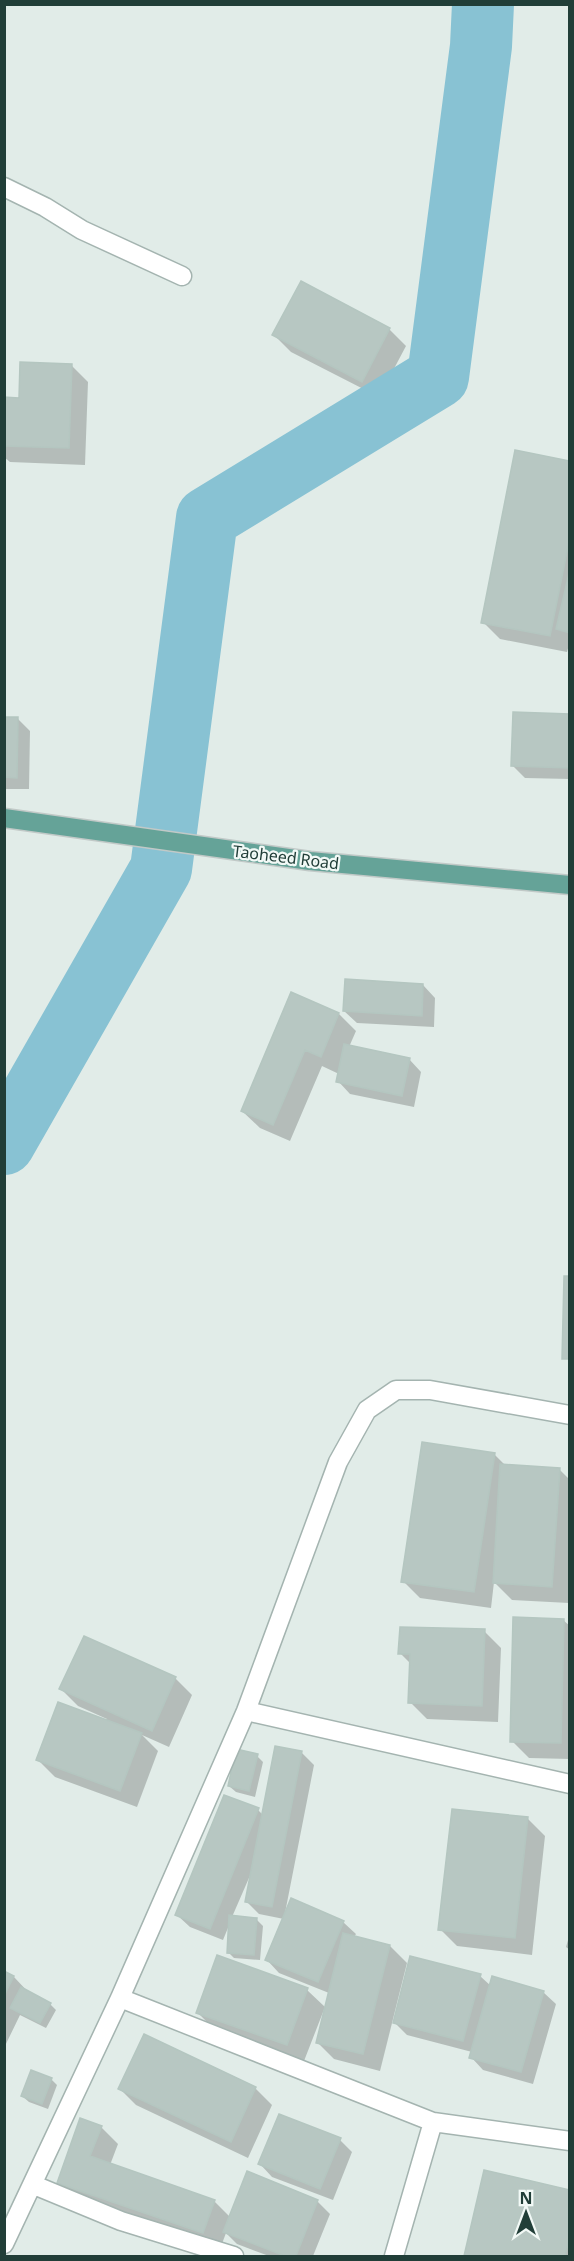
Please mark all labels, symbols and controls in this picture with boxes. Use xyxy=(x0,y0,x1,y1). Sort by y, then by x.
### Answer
street label: Taoheed Road xyxy=(232,840,340,874)
north arrow xyxy=(496,2183,556,2243)
text: N xyxy=(519,2187,533,2209)

